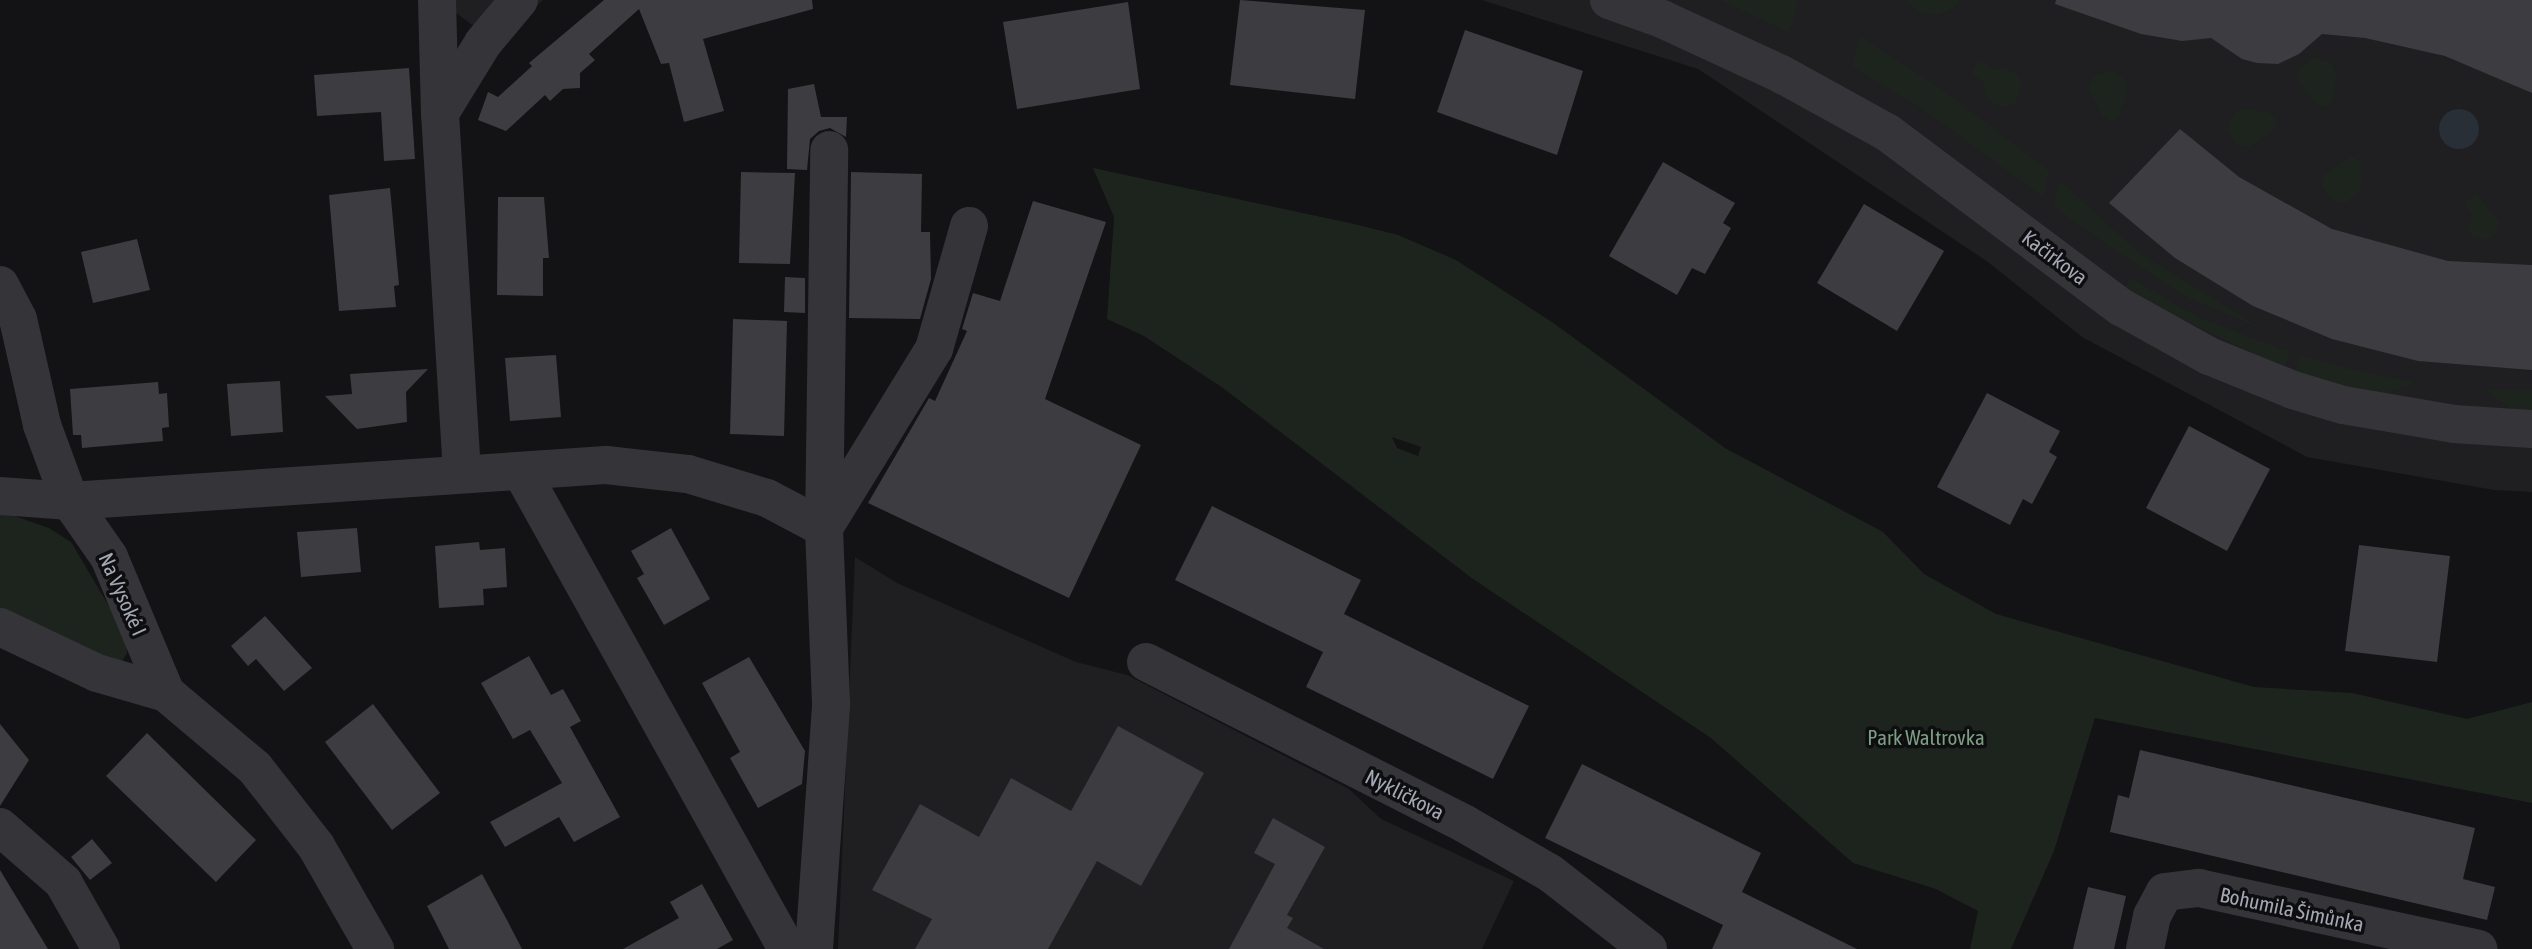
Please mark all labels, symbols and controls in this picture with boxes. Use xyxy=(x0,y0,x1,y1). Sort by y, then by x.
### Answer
street label: Kačírkova xyxy=(2017,224,2093,290)
street label: Na Vysoké I xyxy=(94,549,152,639)
park label: Park Waltrovka xyxy=(1867,724,1985,750)
street label: Nyklíčkova xyxy=(1361,763,1449,825)
street label: Bohumila Šimůnka xyxy=(2218,881,2366,937)

